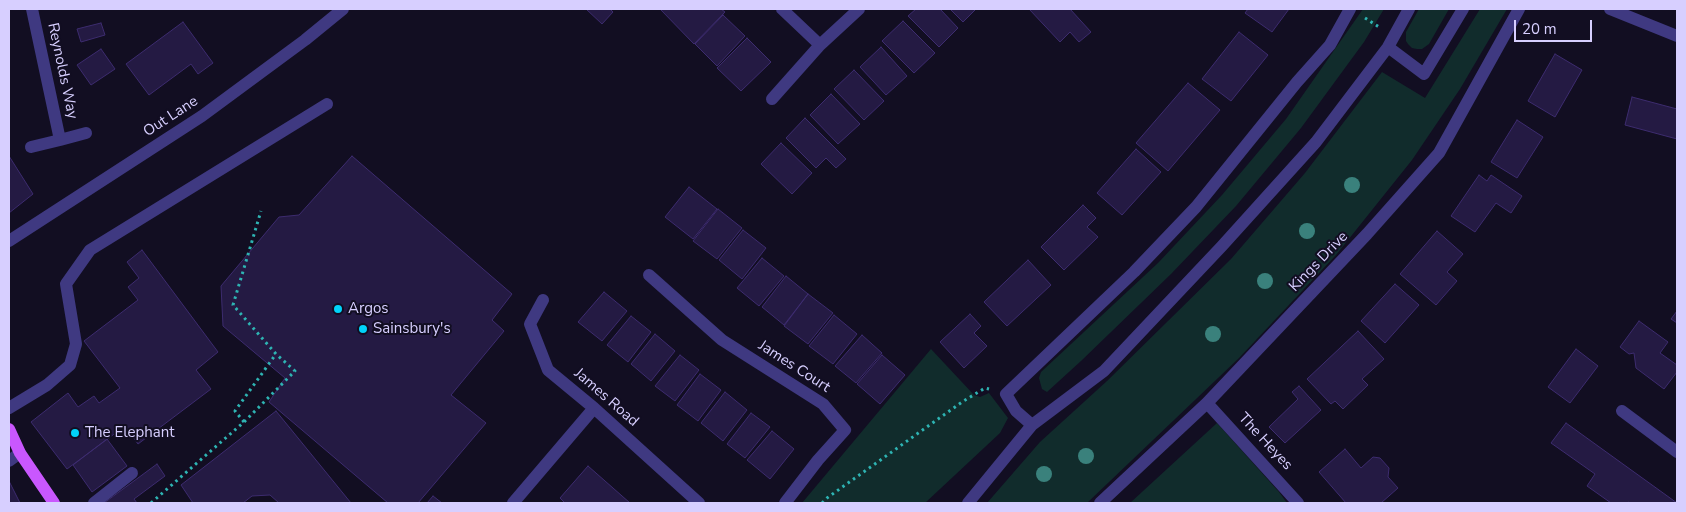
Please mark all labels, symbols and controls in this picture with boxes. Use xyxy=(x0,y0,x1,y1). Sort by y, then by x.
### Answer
scale bar xyxy=(1516,10,1594,42)
text: 20 m xyxy=(1522,19,1557,39)
street label: Reynolds Way xyxy=(43,21,81,121)
street label: Out Lane xyxy=(140,93,202,141)
street label: Kings Drive xyxy=(1286,228,1352,296)
place label: Argos xyxy=(348,300,389,318)
marker: Argos xyxy=(332,303,344,315)
place label: Sainsbury's xyxy=(373,320,451,338)
marker: Sainsbury's xyxy=(357,323,369,335)
street label: James Court xyxy=(755,337,833,397)
street label: James Road xyxy=(570,365,642,431)
street label: The Heyes xyxy=(1234,410,1296,474)
place label: The Elephant xyxy=(85,424,174,442)
marker: The Elephant xyxy=(69,427,81,439)

